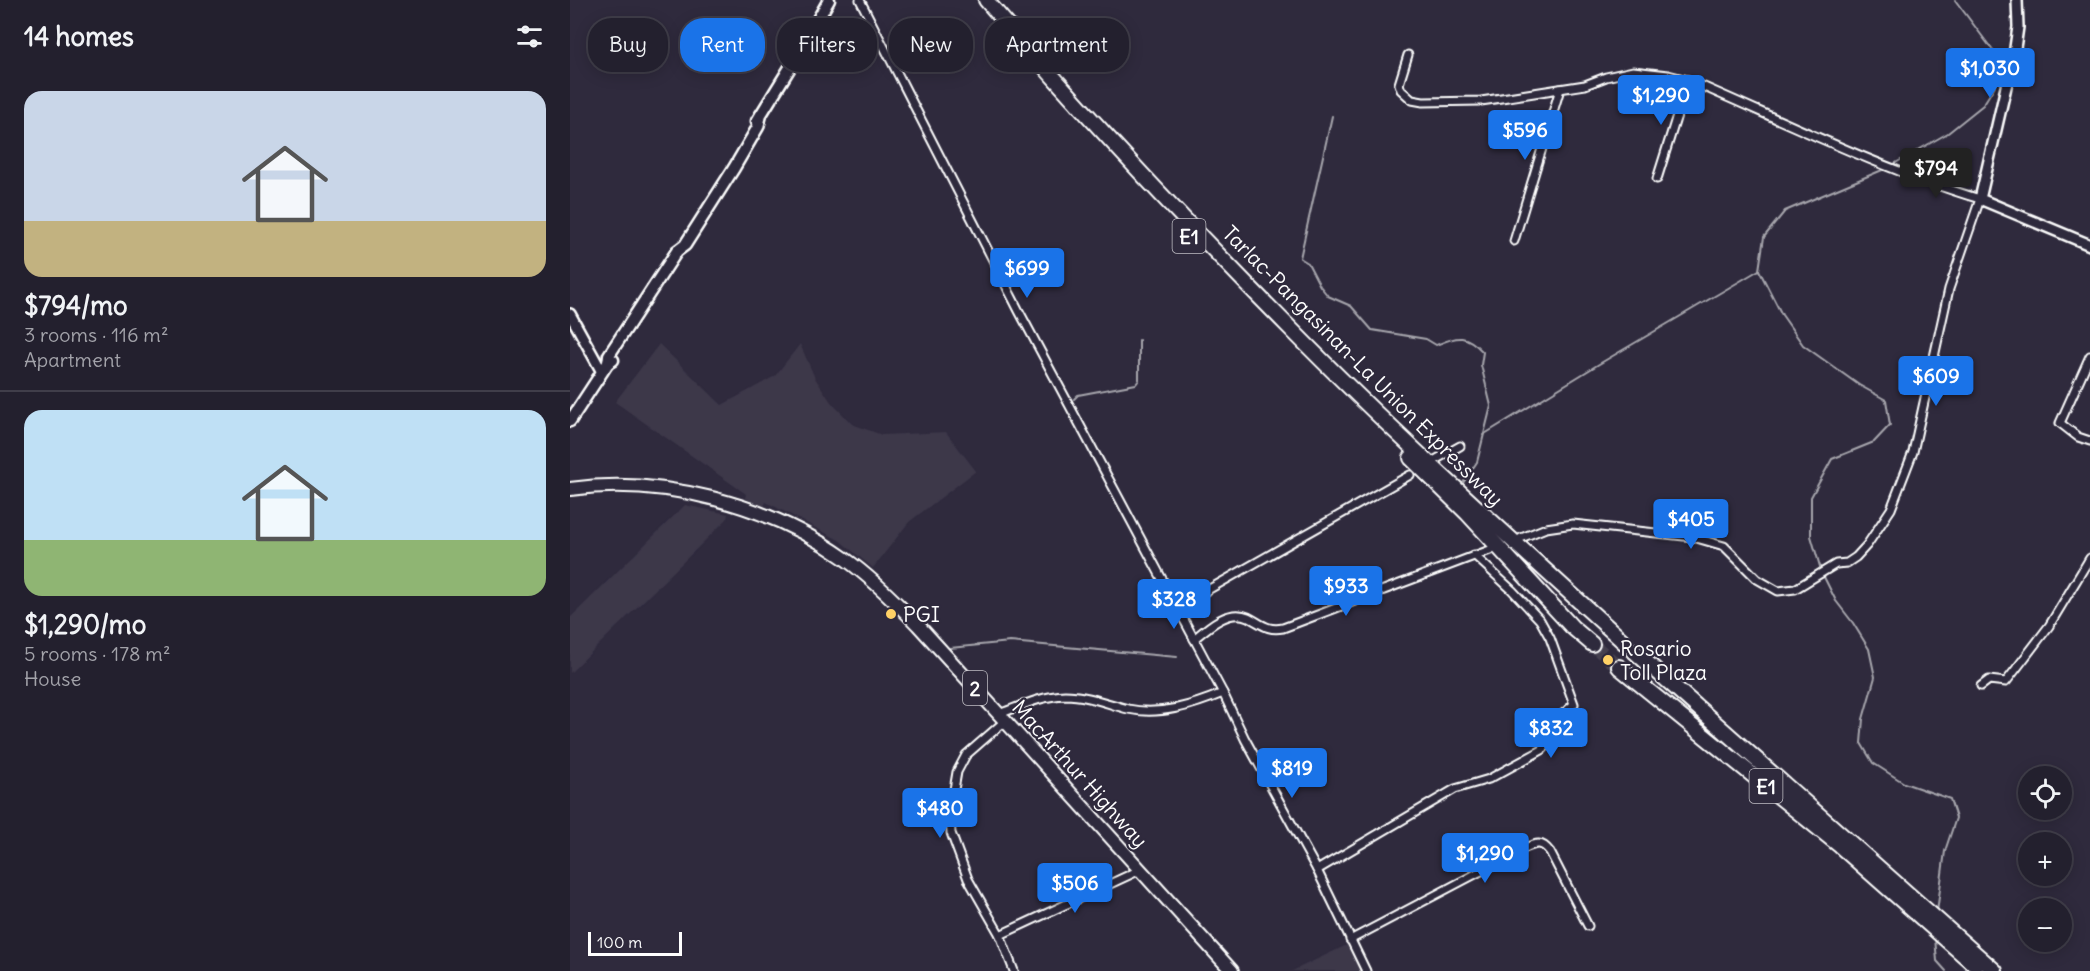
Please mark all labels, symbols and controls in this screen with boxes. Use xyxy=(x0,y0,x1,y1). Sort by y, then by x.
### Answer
chip: Buy xyxy=(588,18,668,72)
chip: Rent xyxy=(680,18,765,72)
chip: Filters xyxy=(777,18,877,72)
chip: New xyxy=(889,18,973,72)
chip: Apartment xyxy=(985,18,1129,72)
text: 14 homes xyxy=(24,20,134,53)
icon: filters xyxy=(513,20,546,53)
pin: $1,030 xyxy=(1941,48,2039,99)
text: $1,030 xyxy=(1960,55,2020,80)
pin: $1,290 xyxy=(1612,75,1710,126)
text: $1,290 xyxy=(1632,82,1690,107)
pin: $596 xyxy=(1489,110,1561,161)
text: $596 xyxy=(1502,117,1548,142)
icon: home xyxy=(231,130,339,238)
pin: $794 xyxy=(1900,148,1972,199)
text: $794 xyxy=(1914,155,1958,180)
road number: E1 xyxy=(1172,219,1206,253)
street label: Tarlac-Pangasinan-La Union Expressway xyxy=(1217,220,1509,512)
pin: $699 xyxy=(991,248,1063,299)
text: $699 xyxy=(1004,255,1050,280)
text: $794/mo xyxy=(24,289,128,322)
text: 3 rooms · 116 m² xyxy=(24,322,168,347)
text: Apartment xyxy=(24,347,121,372)
pin: $609 xyxy=(1900,356,1972,407)
text: $609 xyxy=(1912,363,1960,388)
icon: home xyxy=(231,449,339,557)
pin: $405 xyxy=(1655,499,1727,550)
text: $405 xyxy=(1667,506,1715,531)
pin: $933 xyxy=(1310,566,1382,617)
text: $933 xyxy=(1323,573,1369,598)
pin: $328 xyxy=(1138,579,1210,630)
text: $328 xyxy=(1152,586,1196,611)
place label: PGI xyxy=(903,601,940,628)
marker: PGI xyxy=(884,607,898,621)
text: $1,290/mo xyxy=(24,608,146,641)
place label: Rosario Toll Plaza xyxy=(1620,635,1707,686)
text: 5 rooms · 178 m² xyxy=(24,641,170,666)
marker: Rosario Toll Plaza xyxy=(1601,653,1615,667)
text: House xyxy=(24,666,81,691)
road number: 2 xyxy=(963,671,987,705)
street label: MacArthur Highway xyxy=(1006,694,1154,854)
pin: $832 xyxy=(1515,708,1587,759)
text: $832 xyxy=(1529,715,1573,740)
pin: $819 xyxy=(1256,748,1328,799)
text: $819 xyxy=(1271,755,1313,780)
map controls xyxy=(2018,766,2072,952)
button: locate xyxy=(2018,766,2072,820)
road number: E1 xyxy=(1750,769,1782,803)
pin: $480 xyxy=(904,788,976,839)
text: $480 xyxy=(916,795,964,820)
button: + xyxy=(2018,832,2072,886)
pin: $1,290 xyxy=(1436,833,1534,884)
text: $1,290 xyxy=(1456,840,1514,865)
pin: $506 xyxy=(1039,863,1111,914)
text: $506 xyxy=(1051,870,1099,895)
button: − xyxy=(2018,898,2072,952)
scale bar xyxy=(588,929,682,956)
text: 100 m xyxy=(597,932,642,952)

